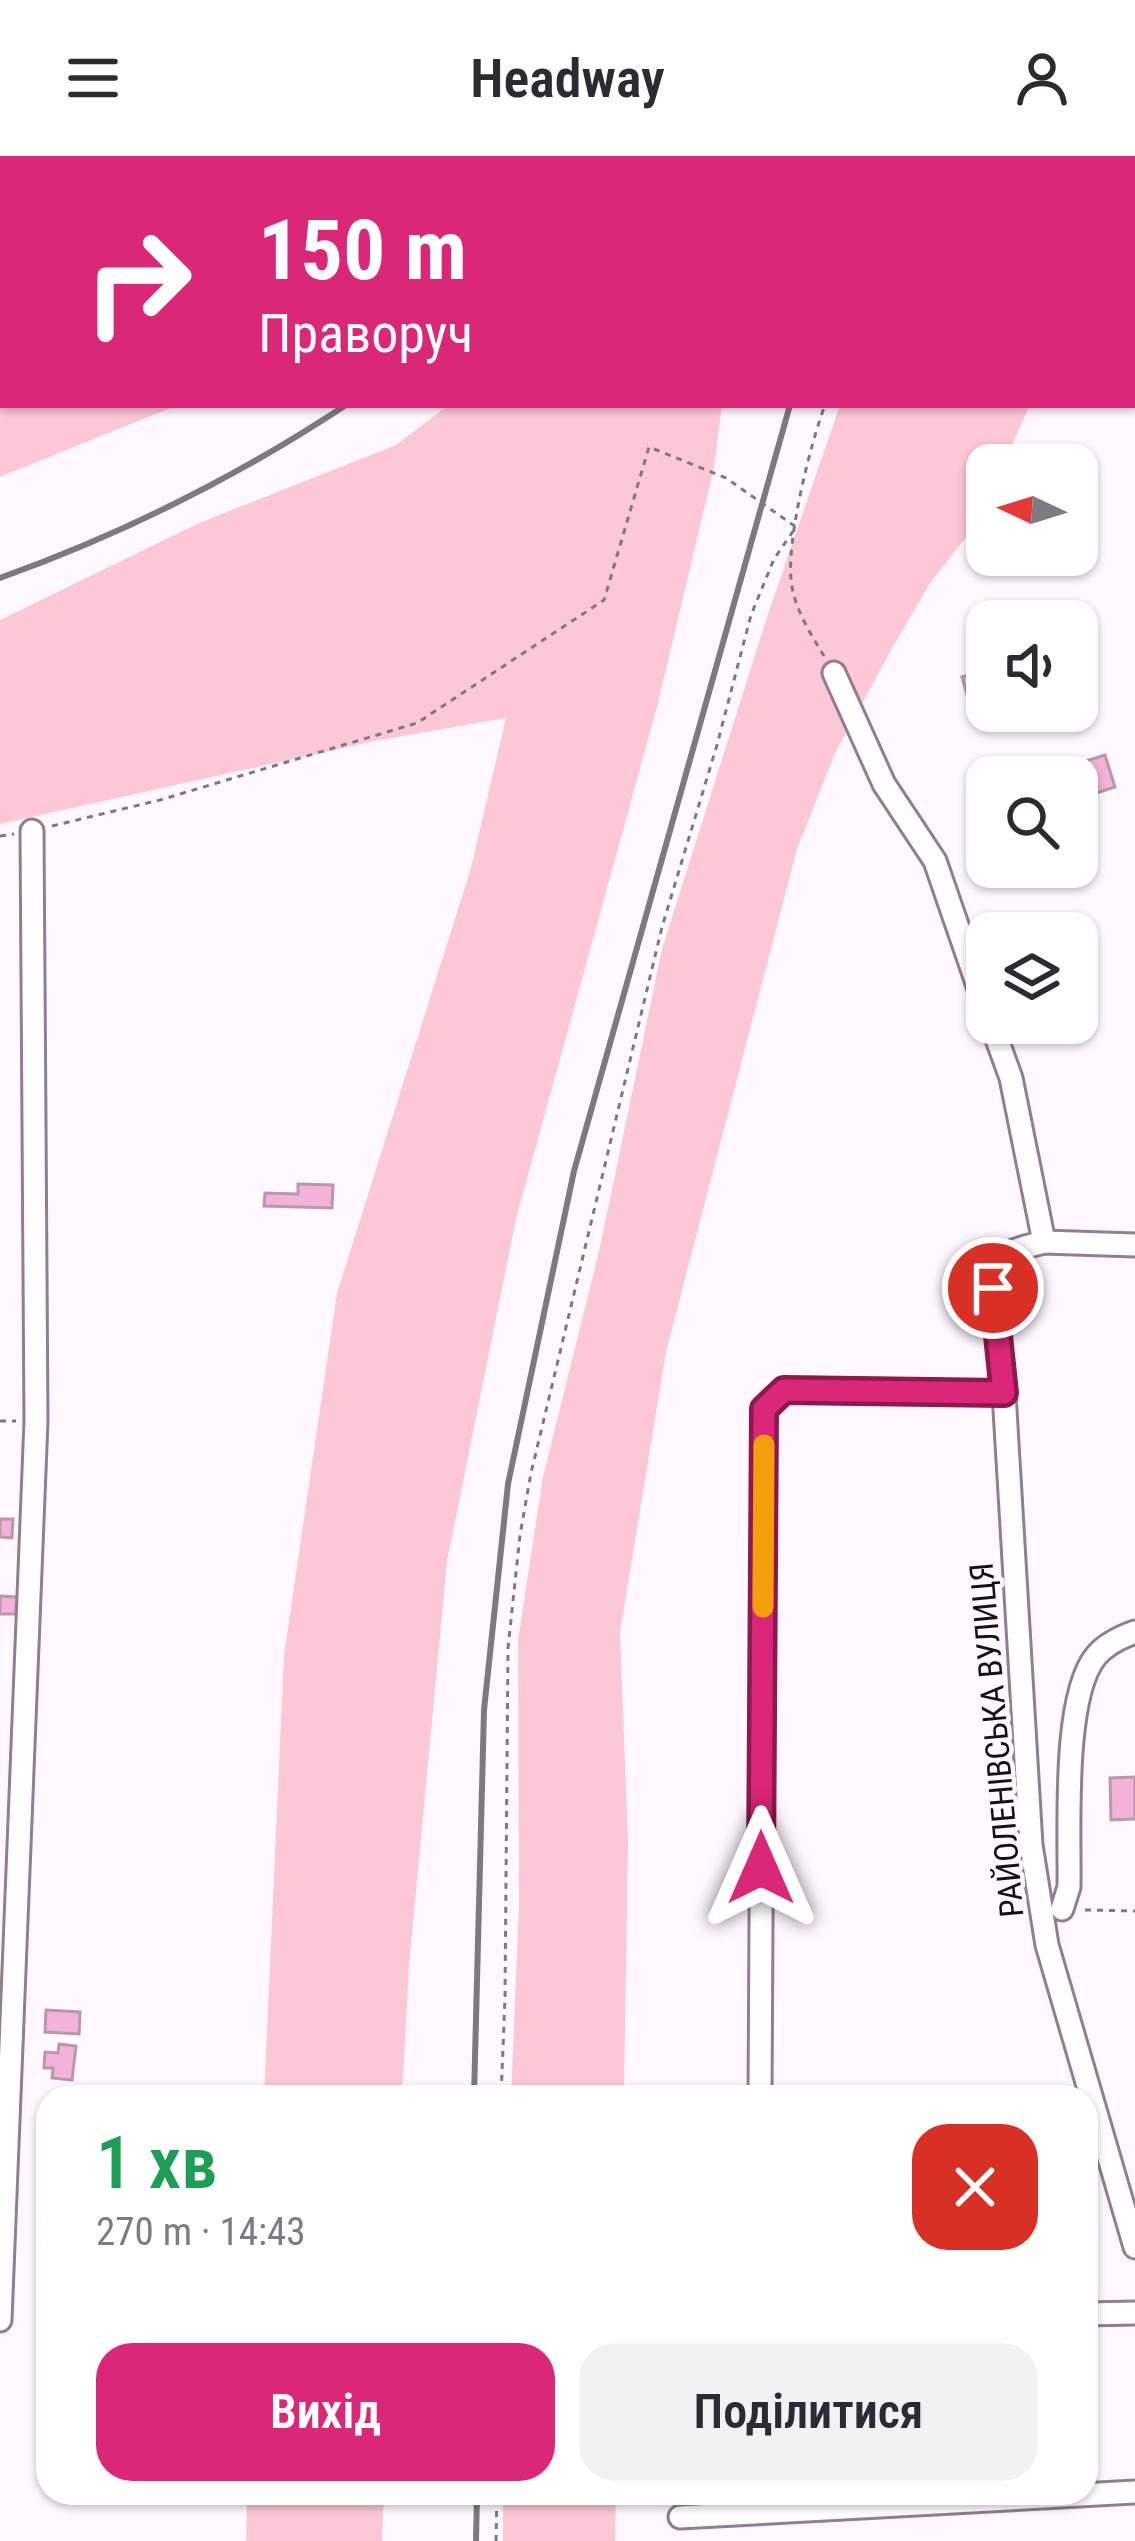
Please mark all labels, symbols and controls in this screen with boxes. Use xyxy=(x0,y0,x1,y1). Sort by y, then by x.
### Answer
icon: menu xyxy=(60,45,126,111)
icon: person xyxy=(1009,45,1075,111)
text: Headway xyxy=(470,47,665,110)
text: 150 m xyxy=(258,201,467,300)
icon: right xyxy=(60,204,216,360)
text: Праворуч xyxy=(258,302,473,365)
north arrow xyxy=(966,444,1098,576)
map controls xyxy=(966,444,1098,1044)
button: sound xyxy=(966,600,1098,732)
button: search xyxy=(966,756,1098,888)
button: layers xyxy=(966,912,1098,1044)
pin xyxy=(942,1237,1044,1339)
icon: arrive xyxy=(960,1255,1026,1321)
street label: РАЙОЛЕНІВСЬКА ВУЛИЦЯ xyxy=(962,1561,1031,1919)
position arrow xyxy=(698,1805,824,1931)
text: 1 хв xyxy=(96,2121,217,2206)
button: close xyxy=(912,2124,1038,2250)
text: 270 m · 14:43 xyxy=(96,2209,306,2255)
button: Вихід xyxy=(96,2343,555,2481)
button: Поділитися xyxy=(579,2343,1038,2481)

